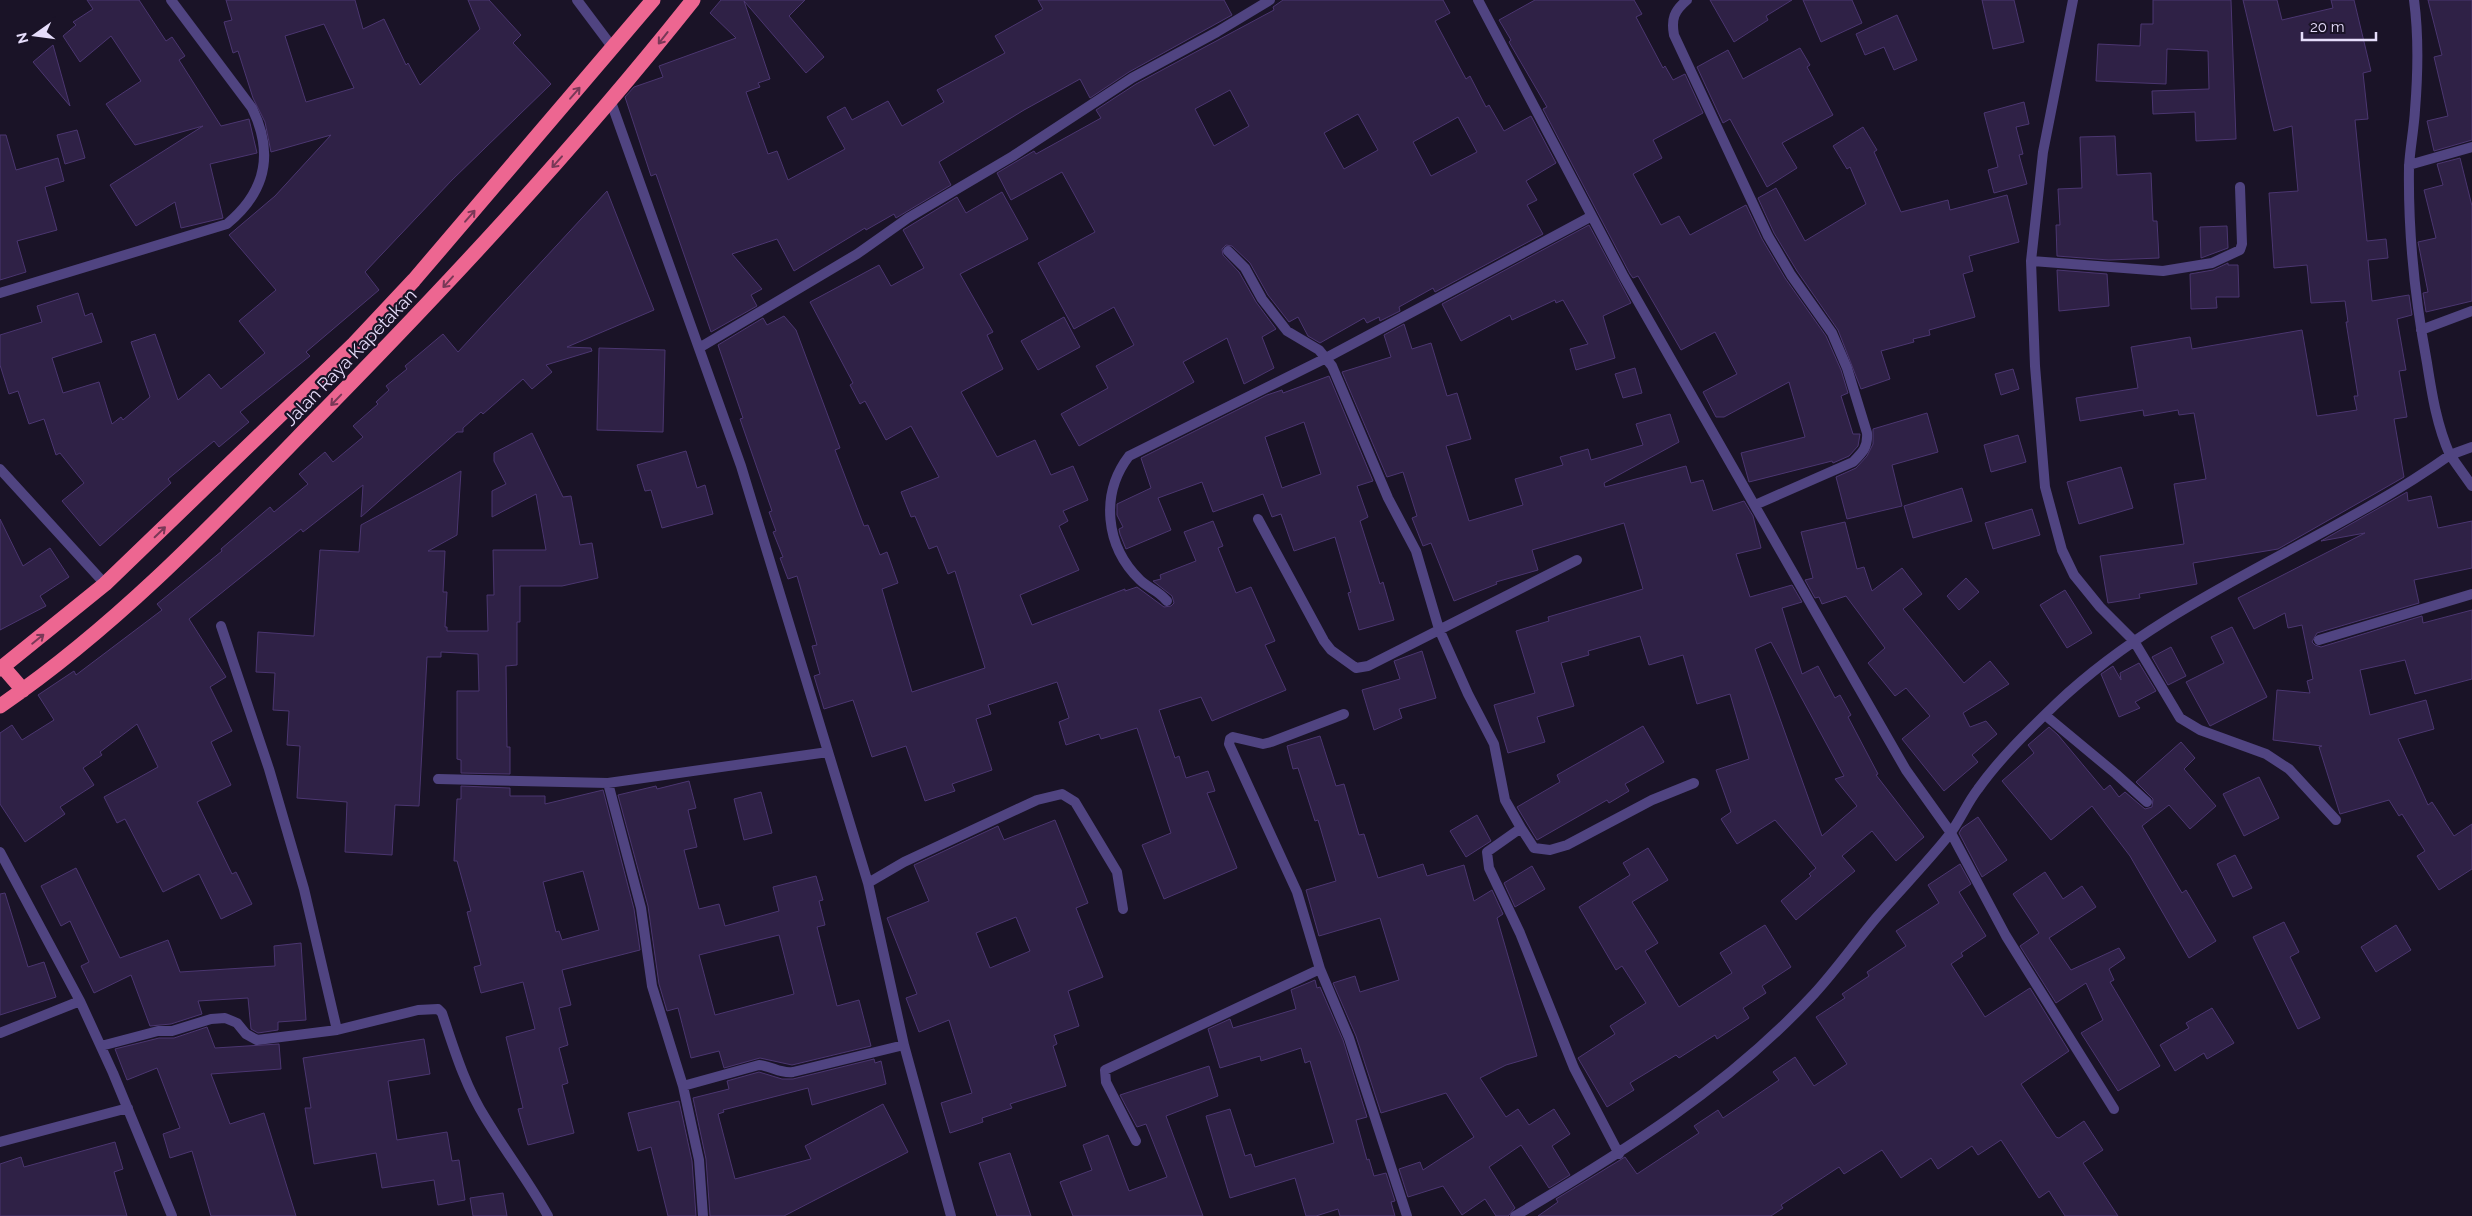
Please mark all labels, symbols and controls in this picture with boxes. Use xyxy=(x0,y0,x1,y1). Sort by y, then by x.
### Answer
north arrow xyxy=(10,10,60,60)
scale bar xyxy=(2302,10,2376,42)
text: 20 m xyxy=(2310,18,2345,36)
text: N xyxy=(13,31,31,45)
one-way arrow xyxy=(657,31,668,44)
one-way arrow xyxy=(570,86,581,99)
one-way arrow xyxy=(551,155,563,168)
one-way arrow xyxy=(464,210,475,223)
one-way arrow xyxy=(442,276,454,289)
street label: Jalan Raya Kapetakan xyxy=(279,284,421,430)
one-way arrow xyxy=(330,393,342,405)
one-way arrow xyxy=(154,526,167,538)
one-way arrow xyxy=(31,633,44,644)

